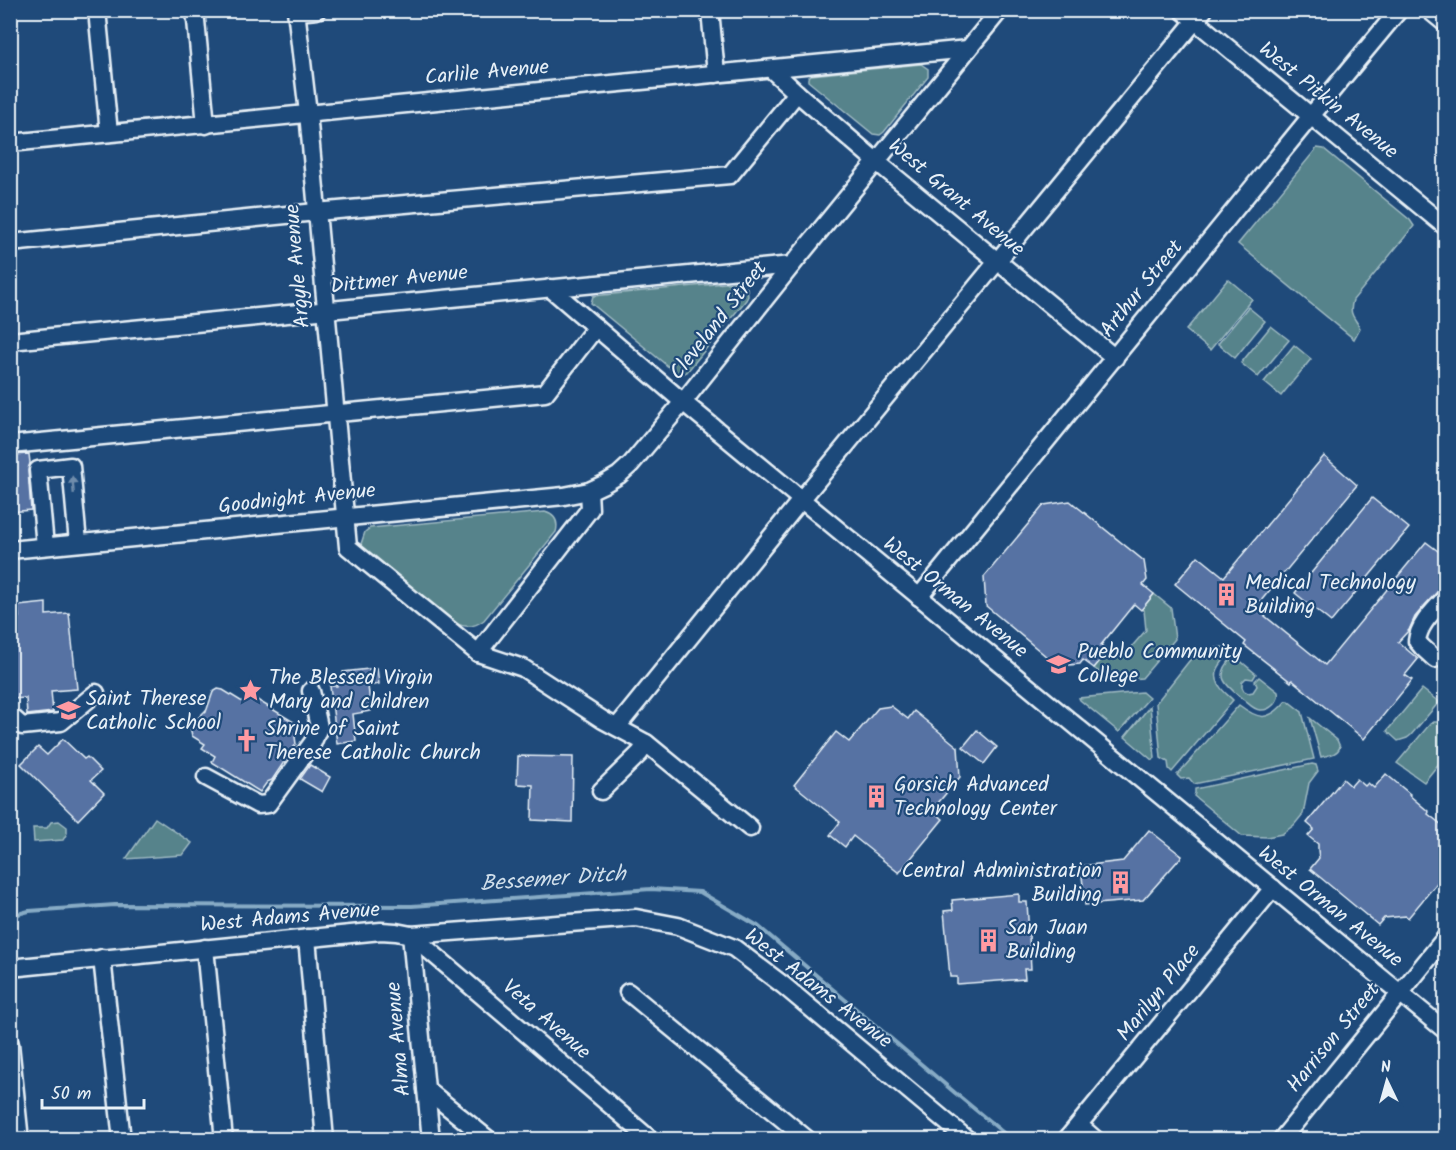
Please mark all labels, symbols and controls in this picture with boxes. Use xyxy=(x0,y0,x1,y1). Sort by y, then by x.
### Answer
street label: West Pitkin Avenue xyxy=(1251,34,1406,168)
street label: Carlile Avenue xyxy=(424,51,551,95)
street label: West Grant Avenue xyxy=(880,131,1032,266)
street label: Argyle Avenue xyxy=(276,202,320,329)
street label: Arthur Street xyxy=(1092,232,1192,345)
street label: Cleveland Street xyxy=(662,253,777,388)
street label: Dittmer Avenue xyxy=(329,256,470,304)
street label: Goodnight Avenue xyxy=(217,474,378,524)
one-way arrow xyxy=(68,475,78,494)
street label: West Orman Avenue xyxy=(875,529,1035,668)
place label: Medical Technology Building xyxy=(1245,567,1416,624)
building icon: Medical Technology Building xyxy=(1214,582,1240,608)
place label: Pueblo Community College xyxy=(1077,636,1242,693)
school or university icon: Pueblo Community College xyxy=(1046,651,1072,677)
place label: The Blessed Virgin Mary and children xyxy=(269,662,433,719)
place icon: The Blessed Virgin Mary and children xyxy=(238,677,264,703)
place label: Saint Therese Catholic School xyxy=(86,683,221,740)
school or university icon: Saint Therese Catholic School xyxy=(55,698,81,724)
place label: Shrine of Saint Therese Catholic Church xyxy=(265,713,481,770)
church icon: Shrine of Saint Therese Catholic Church xyxy=(234,728,260,754)
place label: Gorsich Advanced Technology Center xyxy=(894,769,1058,826)
building icon: Gorsich Advanced Technology Center xyxy=(863,784,889,810)
street label: West Orman Avenue xyxy=(1250,838,1410,977)
place label: Central Administration Building xyxy=(901,855,1102,912)
water label: Bessemer Ditch xyxy=(479,857,629,903)
building icon: Central Administration Building xyxy=(1107,870,1133,896)
street label: West Adams Avenue xyxy=(199,894,382,942)
place label: San Juan Building xyxy=(1006,912,1088,969)
street label: West Adams Avenue xyxy=(737,920,900,1058)
building icon: San Juan Building xyxy=(975,927,1001,953)
street label: Marilyn Place xyxy=(1109,936,1209,1049)
street label: Veta Avenue xyxy=(494,972,598,1069)
street label: Harrison Street xyxy=(1279,975,1390,1101)
street label: Alma Avenue xyxy=(378,980,420,1098)
north arrow xyxy=(1357,1051,1417,1111)
text: N xyxy=(1380,1055,1392,1080)
scale bar xyxy=(42,1072,144,1110)
text: 50 m xyxy=(51,1080,91,1109)

